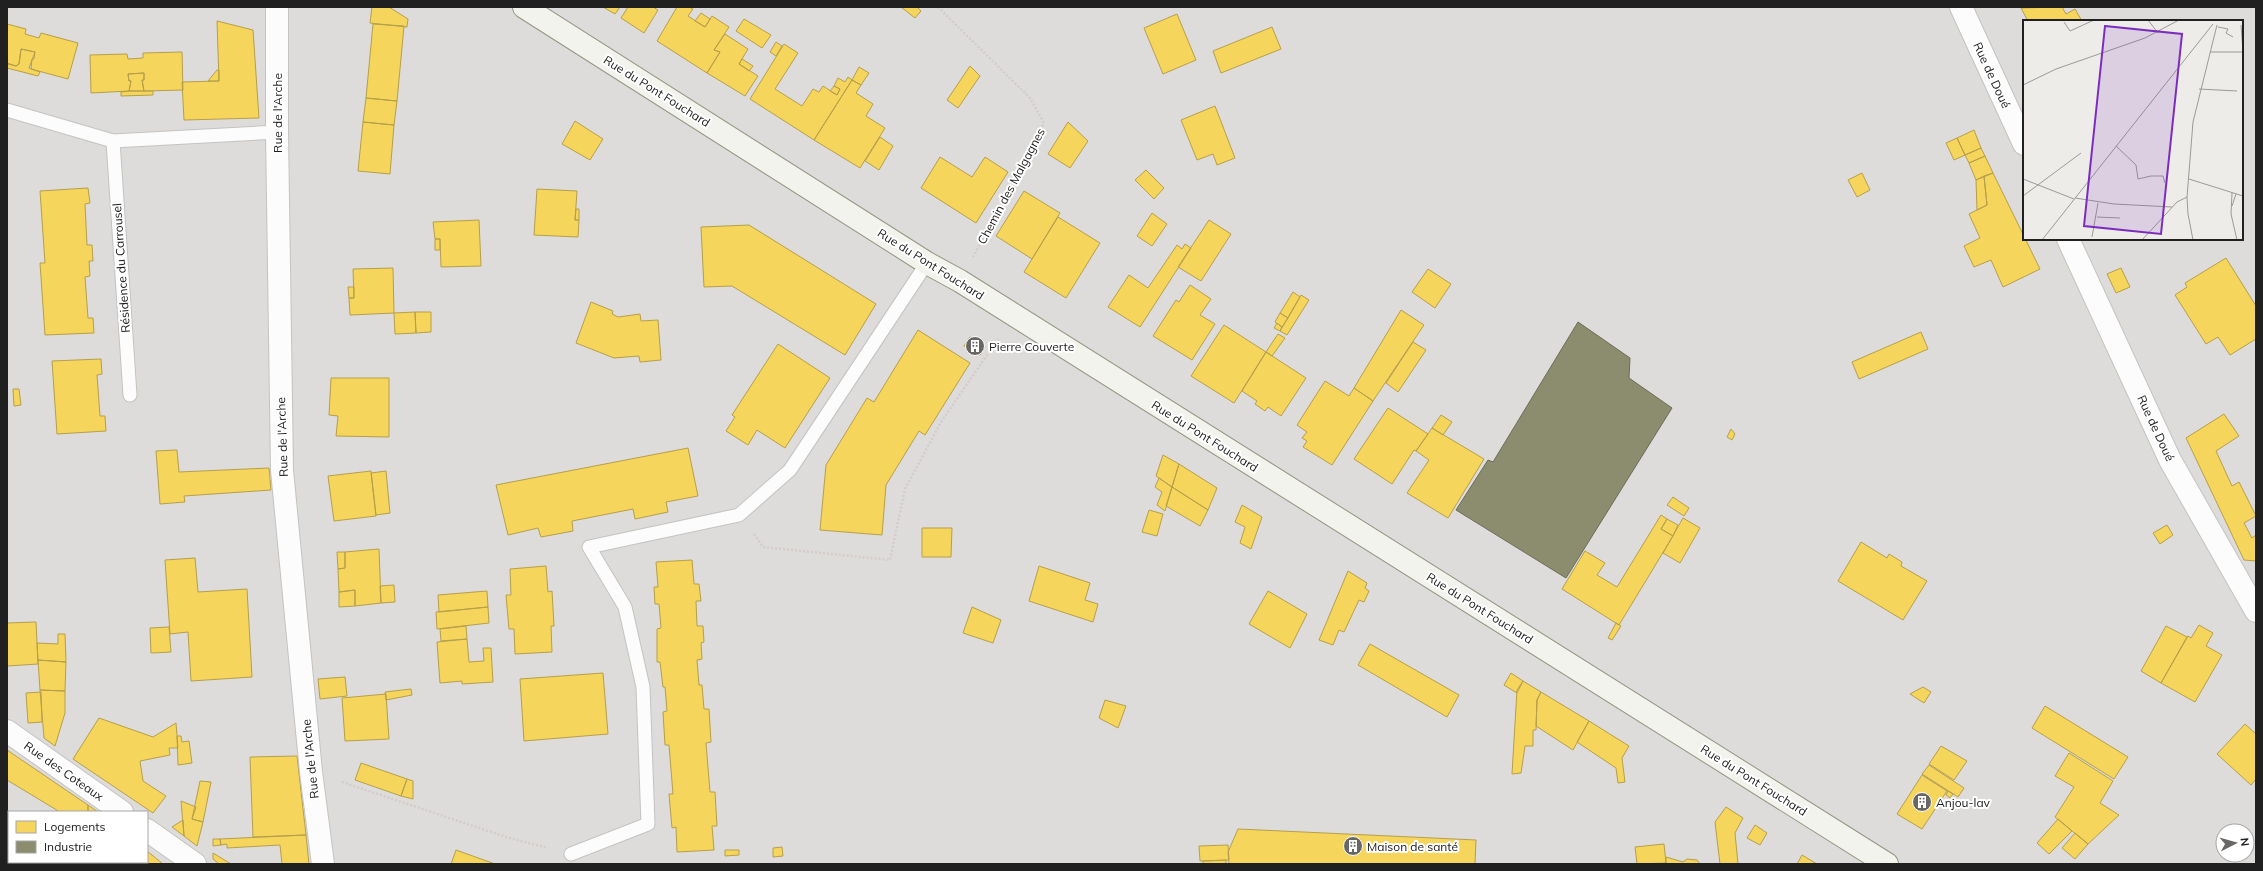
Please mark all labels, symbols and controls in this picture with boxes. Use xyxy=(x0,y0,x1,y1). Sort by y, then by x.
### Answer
inset map xyxy=(2023,20,2243,240)
street label: Rue de Doué xyxy=(1970,40,2014,110)
street label: Rue du Pont Fouchard xyxy=(601,52,713,130)
street label: Rue de l'Arche xyxy=(270,73,285,153)
street label: Chemin des Malgagnes xyxy=(974,125,1048,247)
street label: Résidence du Carrousel xyxy=(109,203,133,333)
street label: Rue du Pont Fouchard xyxy=(875,225,987,303)
building icon: Pierre Couverte xyxy=(964,335,986,357)
place label: Pierre Couverte xyxy=(989,339,1074,354)
street label: Rue de Doué xyxy=(2134,393,2178,463)
street label: Rue de l'Arche xyxy=(273,397,291,477)
street label: Rue du Pont Fouchard xyxy=(1149,397,1261,475)
street label: Rue du Pont Fouchard xyxy=(1424,569,1536,647)
street label: Rue de l'Arche xyxy=(298,719,322,799)
street label: Rue des Coteaux xyxy=(21,738,107,804)
street label: Rue du Pont Fouchard xyxy=(1698,741,1810,819)
building icon: Anjou-lav xyxy=(1911,791,1933,813)
place label: Anjou-lav xyxy=(1936,795,1991,810)
legend xyxy=(8,811,148,863)
text: Logements xyxy=(44,819,105,834)
north arrow xyxy=(2215,823,2255,863)
building icon: Maison de santé xyxy=(1342,835,1364,857)
text: N xyxy=(2238,837,2252,847)
text: Industrie xyxy=(44,839,92,854)
place label: Maison de santé xyxy=(1367,839,1458,854)

